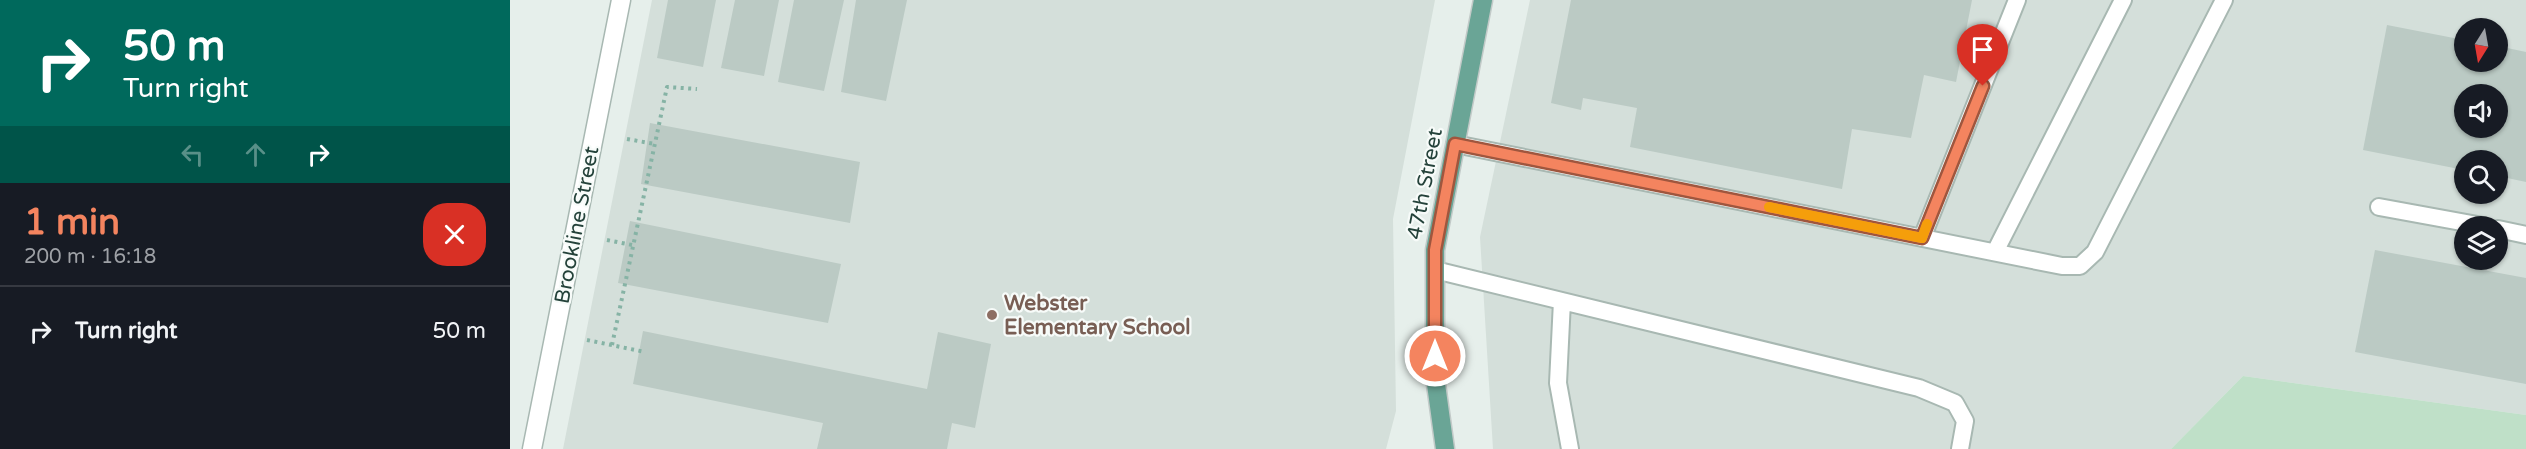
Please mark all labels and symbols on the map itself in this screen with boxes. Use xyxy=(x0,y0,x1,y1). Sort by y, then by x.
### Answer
north arrow xyxy=(2454,18,2508,72)
pin xyxy=(1957,24,2008,86)
street label: 47th Street xyxy=(1402,126,1448,242)
street label: Brookline Street xyxy=(549,144,605,306)
place label: Webster Elementary School xyxy=(1004,291,1191,340)
marker: Webster Elementary School xyxy=(985,308,999,322)
position arrow xyxy=(1403,324,1467,388)

